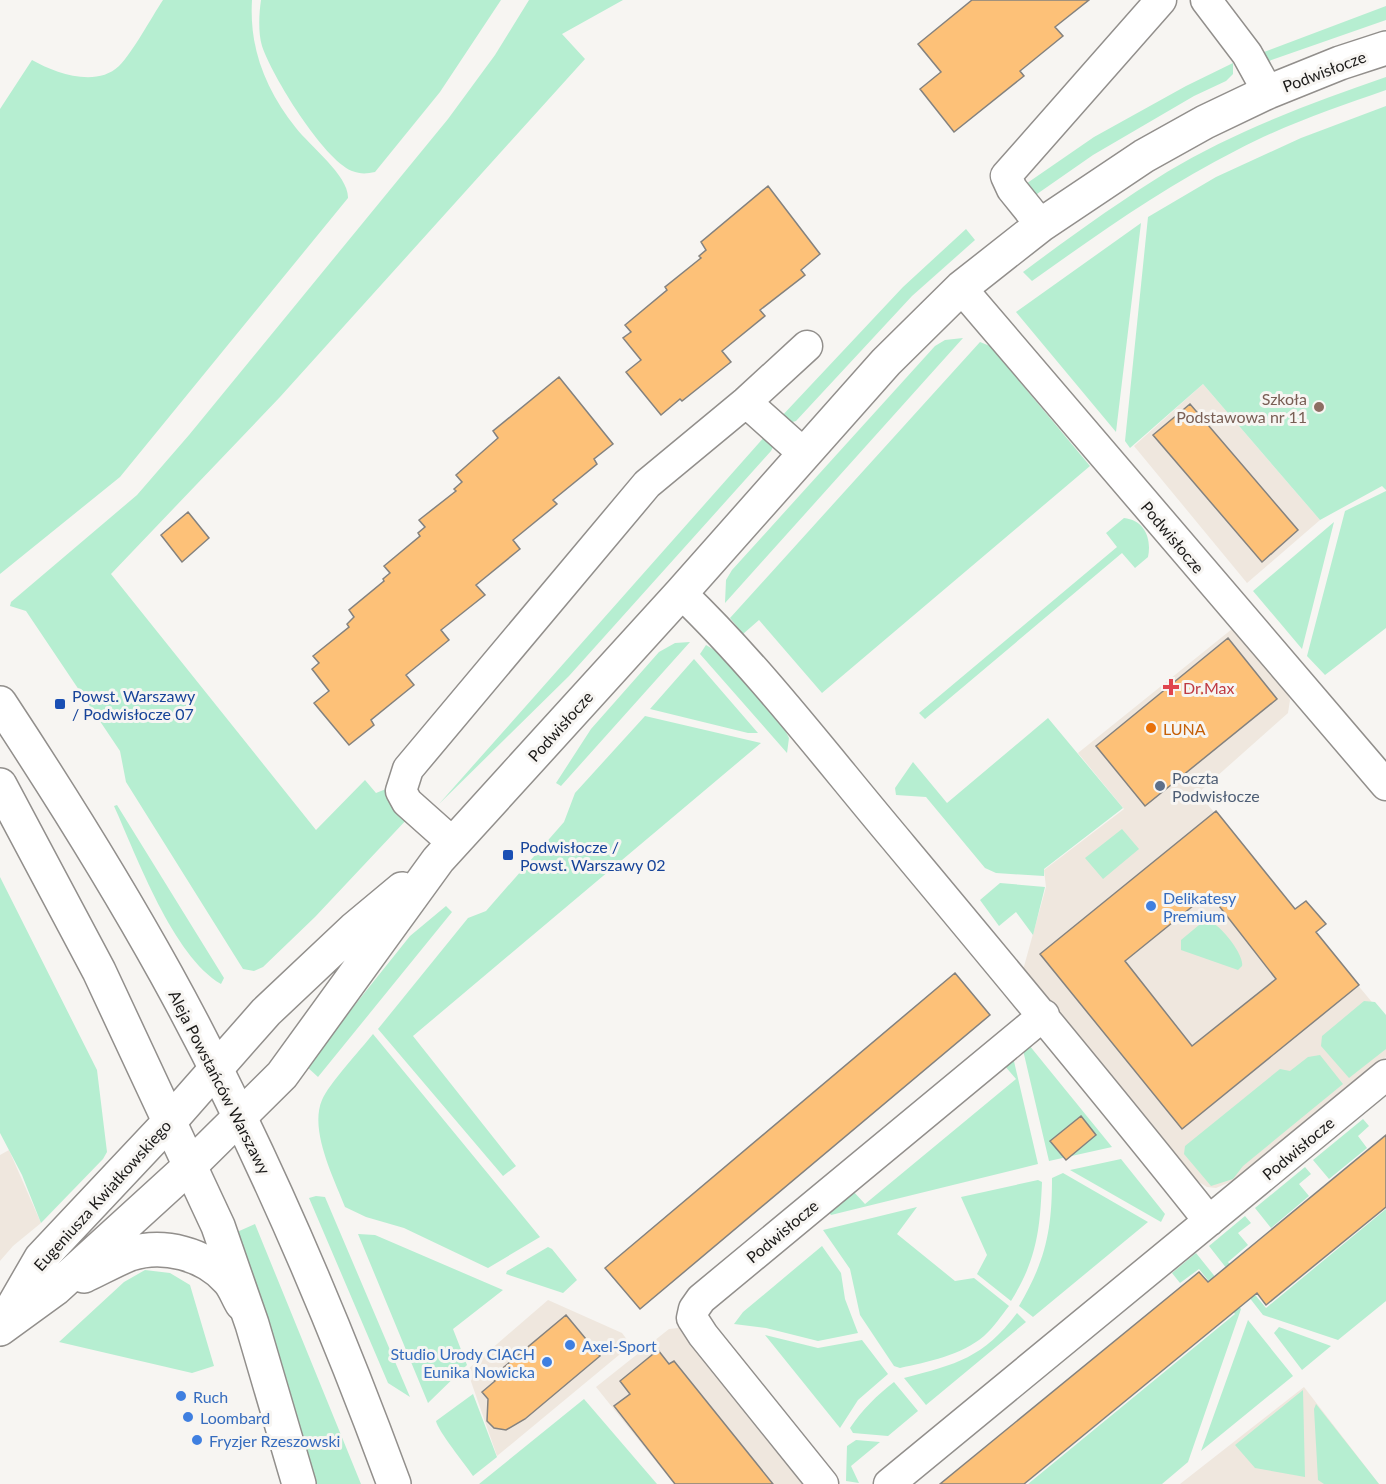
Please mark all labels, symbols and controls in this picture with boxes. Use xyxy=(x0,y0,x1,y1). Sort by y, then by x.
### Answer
street label: Podwisłocze xyxy=(1280,46,1368,96)
place label: Szkoła Podstawowa nr 11 xyxy=(1176,389,1307,426)
marker: Szkoła Podstawowa nr 11 xyxy=(1312,400,1326,414)
street label: Podwisłocze xyxy=(1138,497,1208,577)
place label: Dr.Max xyxy=(1183,678,1235,697)
marker: Dr.Max xyxy=(1164,680,1178,694)
place label: Powst. Warszawy / Podwisłocze 07 xyxy=(72,686,196,723)
street label: Podwisłocze xyxy=(524,687,596,765)
marker: Powst. Warszawy / Podwisłocze 07 xyxy=(53,697,67,711)
place label: LUNA xyxy=(1163,719,1206,738)
marker: LUNA xyxy=(1144,721,1158,735)
place label: Poczta Podwisłocze xyxy=(1172,768,1260,805)
marker: Poczta Podwisłocze xyxy=(1153,779,1167,793)
place label: Podwisłocze / Powst. Warszawy 02 xyxy=(520,837,666,874)
marker: Podwisłocze / Powst. Warszawy 02 xyxy=(501,848,515,862)
place label: Delikatesy Premium xyxy=(1163,888,1237,925)
marker: Delikatesy Premium xyxy=(1144,899,1158,913)
street label: Aleja Powstańców Warszawy xyxy=(165,987,275,1178)
street label: Podwisłocze xyxy=(1258,1113,1338,1183)
street label: Eugeniusza Kwiatkowskiego xyxy=(29,1116,175,1274)
street label: Podwisłocze xyxy=(742,1196,822,1266)
place label: Axel-Sport xyxy=(582,1336,657,1355)
marker: Axel-Sport xyxy=(563,1338,577,1352)
place label: Studio Urody CIACH Eunika Nowicka xyxy=(390,1344,535,1381)
marker: Studio Urody CIACH Eunika Nowicka xyxy=(540,1355,554,1369)
place label: Ruch xyxy=(193,1387,228,1406)
marker: Ruch xyxy=(174,1389,188,1403)
place label: Loombard xyxy=(200,1408,270,1427)
marker: Loombard xyxy=(181,1410,195,1424)
place label: Fryzjer Rzeszowski xyxy=(209,1431,340,1450)
marker: Fryzjer Rzeszowski xyxy=(190,1433,204,1447)

